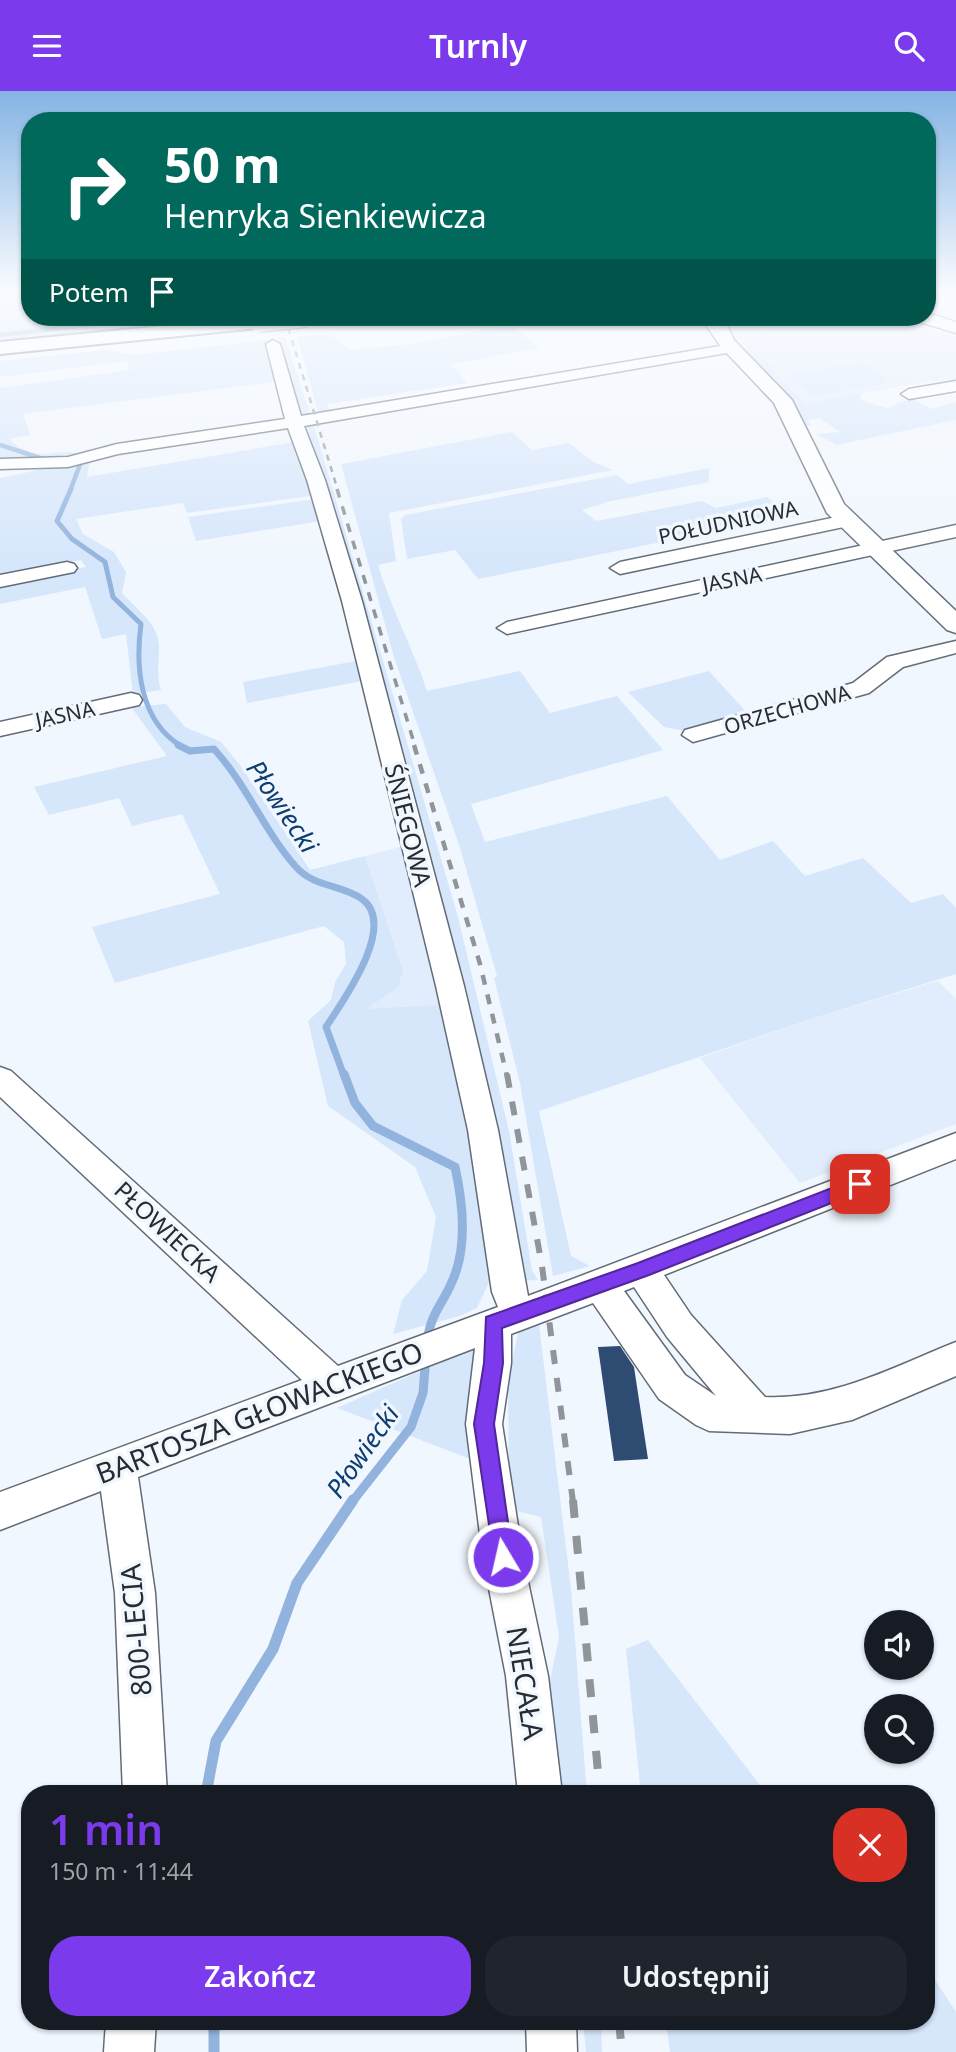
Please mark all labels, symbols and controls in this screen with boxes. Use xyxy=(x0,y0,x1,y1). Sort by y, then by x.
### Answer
text: Turnly xyxy=(429,24,527,67)
icon: menu xyxy=(28,27,66,65)
icon: search xyxy=(890,27,928,65)
text: 50 m xyxy=(164,131,281,197)
icon: right xyxy=(49,140,140,231)
text: Henryka Sienkiewicza xyxy=(164,194,487,237)
icon: arrive xyxy=(143,273,181,311)
text: Potem xyxy=(49,274,129,310)
street label: POŁUDNIOWA xyxy=(656,493,801,550)
street label: JASNA xyxy=(698,559,765,599)
street label: ORZECHOWA xyxy=(721,677,854,740)
street label: JASNA xyxy=(31,694,98,734)
water label: Płowiecki xyxy=(239,752,328,861)
street label: ŚNIEGOWA xyxy=(378,760,440,891)
pin xyxy=(830,1154,890,1214)
icon: arrive xyxy=(841,1165,879,1203)
street label: PŁOWIECKA xyxy=(108,1173,229,1289)
street label: BARTOSZA GŁOWACKIEGO xyxy=(90,1332,428,1492)
water label: Płowiecki xyxy=(317,1396,408,1504)
position arrow xyxy=(466,1520,540,1594)
street label: 800-LECIA xyxy=(110,1562,160,1698)
map controls xyxy=(864,1610,934,1764)
button: sound xyxy=(864,1610,934,1680)
street label: NIECAŁA xyxy=(498,1623,554,1743)
button: search xyxy=(864,1694,934,1764)
text: 1 min xyxy=(49,1800,163,1857)
button: close xyxy=(833,1808,907,1882)
text: 150 m · 11:44 xyxy=(49,1855,193,1887)
button: Zakończ xyxy=(49,1936,471,2016)
button: Udostępnij xyxy=(485,1936,907,2016)

